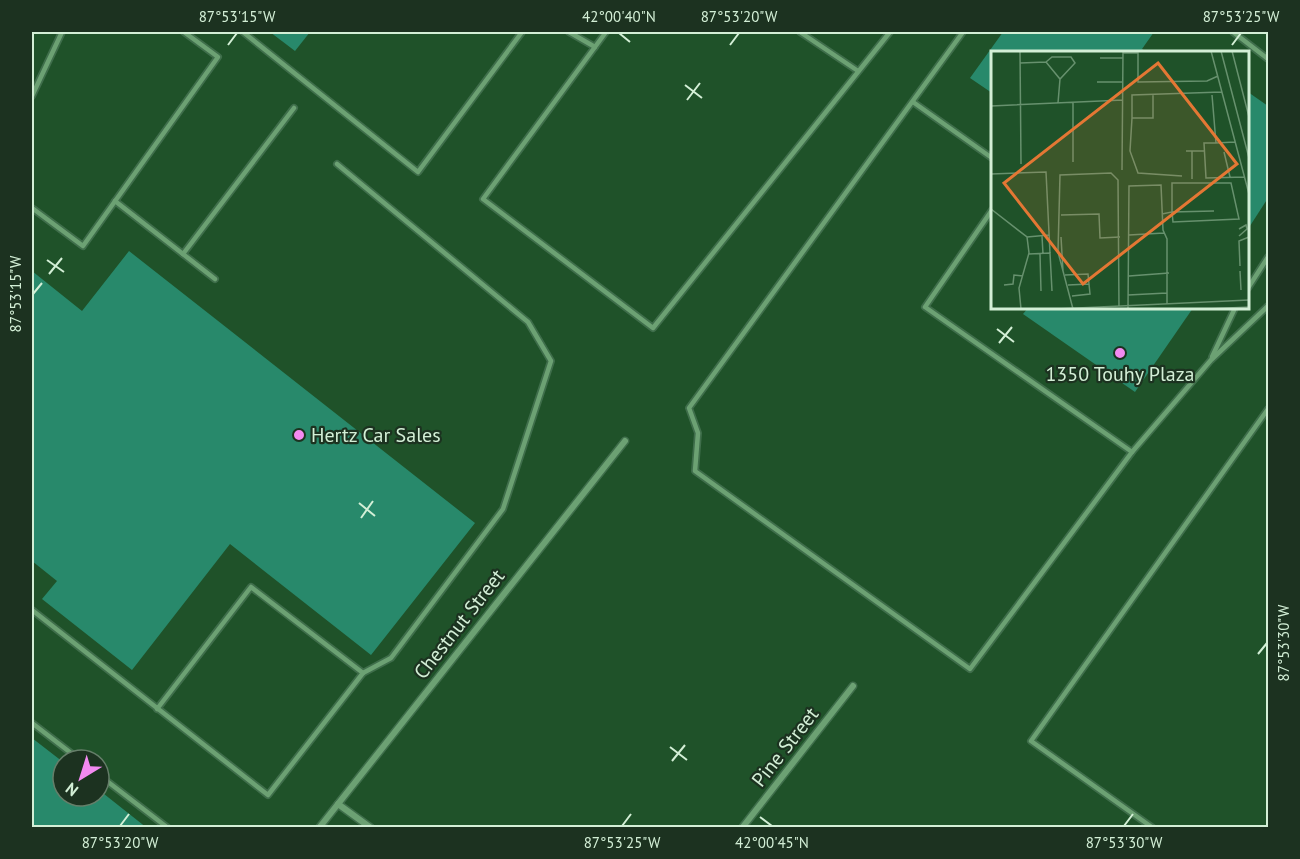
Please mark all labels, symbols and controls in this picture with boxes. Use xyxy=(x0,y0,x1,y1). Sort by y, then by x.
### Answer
text: 87°53'15"W xyxy=(199,7,276,26)
text: 42°00'40"N xyxy=(582,7,656,26)
text: 87°53'20"W xyxy=(701,7,778,26)
text: 87°53'25"W xyxy=(1203,7,1280,26)
inset map xyxy=(991,51,1249,309)
text: 87°53'15"W xyxy=(6,255,25,332)
marker: 1350 Touhy Plaza xyxy=(1113,346,1127,360)
place label: 1350 Touhy Plaza xyxy=(1045,361,1195,387)
place label: Hertz Car Sales xyxy=(311,422,441,448)
marker: Hertz Car Sales xyxy=(292,428,306,442)
street label: Chestnut Street xyxy=(408,564,510,684)
text: 87°53'30"W xyxy=(1274,604,1293,681)
street label: Pine Street xyxy=(746,702,824,792)
north arrow xyxy=(51,748,111,808)
text: N xyxy=(61,779,82,801)
text: 87°53'20"W xyxy=(82,833,159,852)
text: 87°53'25"W xyxy=(584,833,661,852)
text: 42°00'45"N xyxy=(735,833,809,852)
text: 87°53'30"W xyxy=(1086,833,1163,852)

